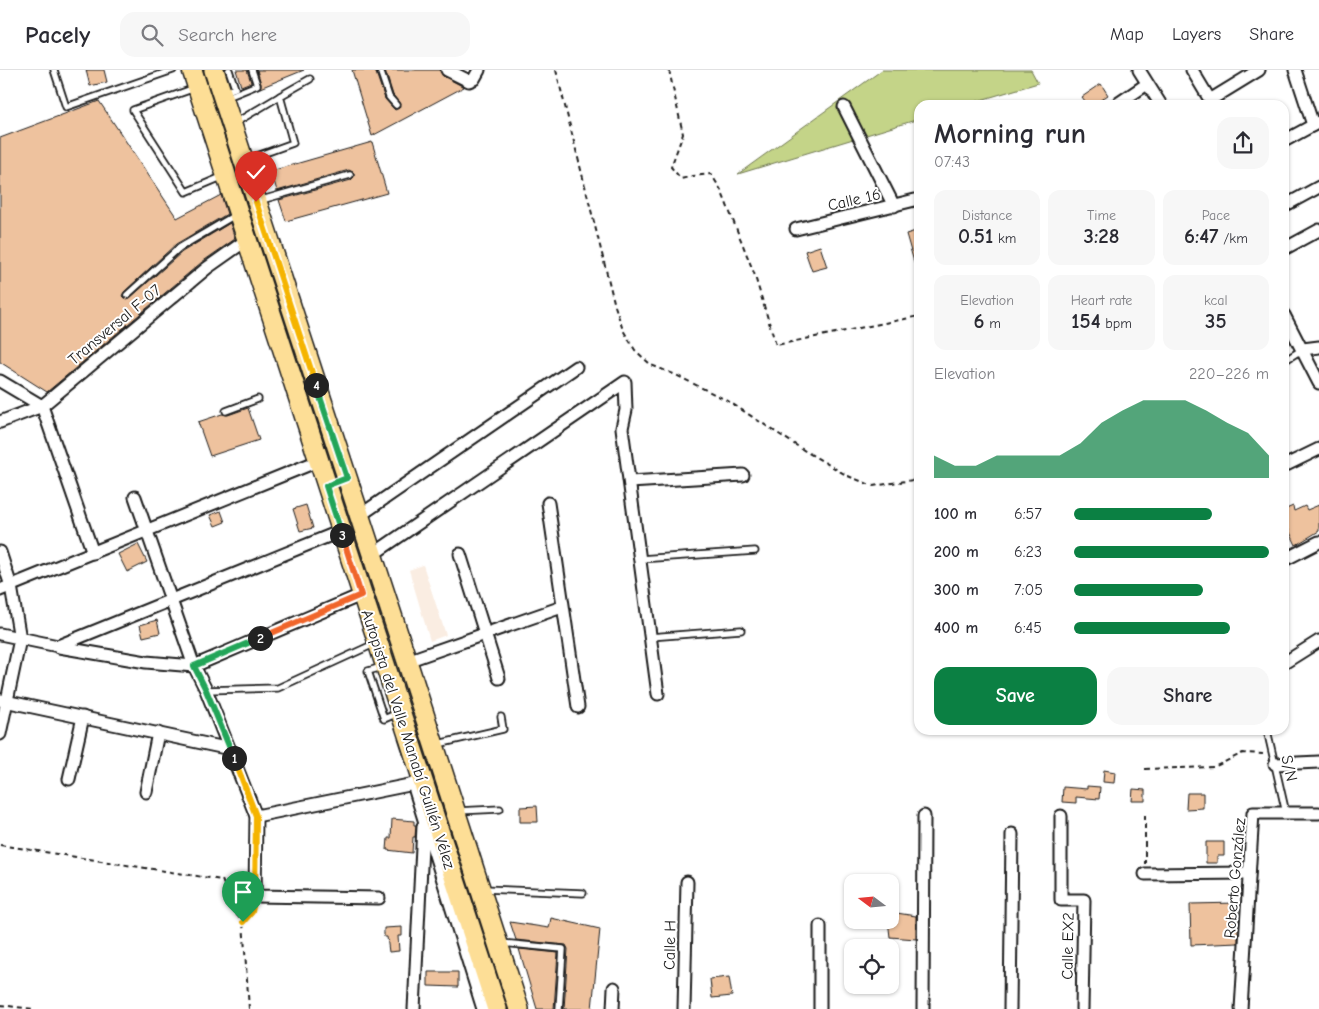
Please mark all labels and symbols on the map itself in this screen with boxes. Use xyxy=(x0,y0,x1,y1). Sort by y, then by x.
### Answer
pin xyxy=(235,151,277,202)
street label: Calle 16 xyxy=(826,185,882,215)
street label: Transversal F-07 xyxy=(65,281,165,369)
pin: 4 xyxy=(304,372,328,398)
pin: 3 xyxy=(330,522,354,548)
street label: Autopista del Valle Manabí Guillén Vélez xyxy=(358,607,459,871)
pin: 2 xyxy=(248,626,272,650)
pin: 1 xyxy=(222,746,246,770)
street label: S/N xyxy=(1277,753,1301,783)
street label: Roberto González xyxy=(1221,817,1249,939)
pin xyxy=(222,871,264,922)
north arrow xyxy=(844,874,899,929)
street label: Calle EX2 xyxy=(1058,912,1078,980)
street label: Calle H xyxy=(661,920,679,970)

